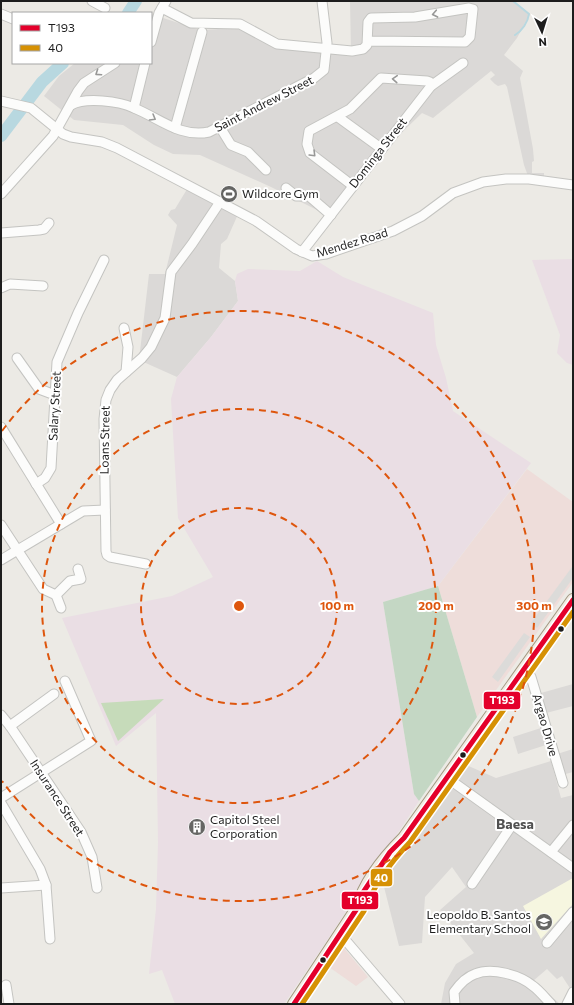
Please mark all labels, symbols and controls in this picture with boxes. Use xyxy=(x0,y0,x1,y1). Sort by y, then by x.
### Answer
one-way arrow xyxy=(432,9,438,18)
legend xyxy=(12,12,152,64)
north arrow xyxy=(522,12,562,52)
text: T193 xyxy=(48,20,75,34)
text: N xyxy=(538,36,547,49)
text: 40 xyxy=(48,40,63,54)
one-way arrow xyxy=(96,68,103,75)
street label: Saint Andrew Street xyxy=(212,72,315,134)
one-way arrow xyxy=(392,74,398,83)
one-way arrow xyxy=(149,114,156,121)
street label: Dominga Street xyxy=(345,114,409,190)
one-way arrow xyxy=(308,149,316,156)
sports icon: Wildcore Gym xyxy=(219,184,239,204)
place label: Wildcore Gym xyxy=(242,186,319,200)
street label: Mendez Road xyxy=(314,224,389,260)
street label: Salary Street xyxy=(45,371,63,441)
street label: Loans Street xyxy=(96,405,112,475)
text: 100 m xyxy=(320,598,354,612)
text: 200 m xyxy=(418,598,454,612)
text: 300 m xyxy=(516,598,552,612)
centre of rings xyxy=(232,599,246,613)
unlabelled marker xyxy=(556,624,566,634)
line badge: T193 xyxy=(483,691,521,710)
street label: Argao Drive xyxy=(530,692,562,758)
text: T193 xyxy=(489,693,515,706)
unlabelled marker xyxy=(458,750,468,760)
street label: Insurance Street xyxy=(28,756,88,839)
place label: Capitol Steel Corporation xyxy=(210,812,280,840)
district label: Baesa xyxy=(496,815,534,832)
building icon: Capitol Steel Corporation xyxy=(187,817,207,837)
line badge: 40 xyxy=(370,868,393,887)
text: 40 xyxy=(374,871,388,884)
line badge: T193 xyxy=(341,891,379,910)
text: T193 xyxy=(347,893,373,906)
place label: Leopoldo B. Santos Elementary School xyxy=(427,907,531,935)
school or university icon: Leopoldo B. Santos Elementary School xyxy=(534,912,554,932)
unlabelled marker xyxy=(318,955,328,965)

